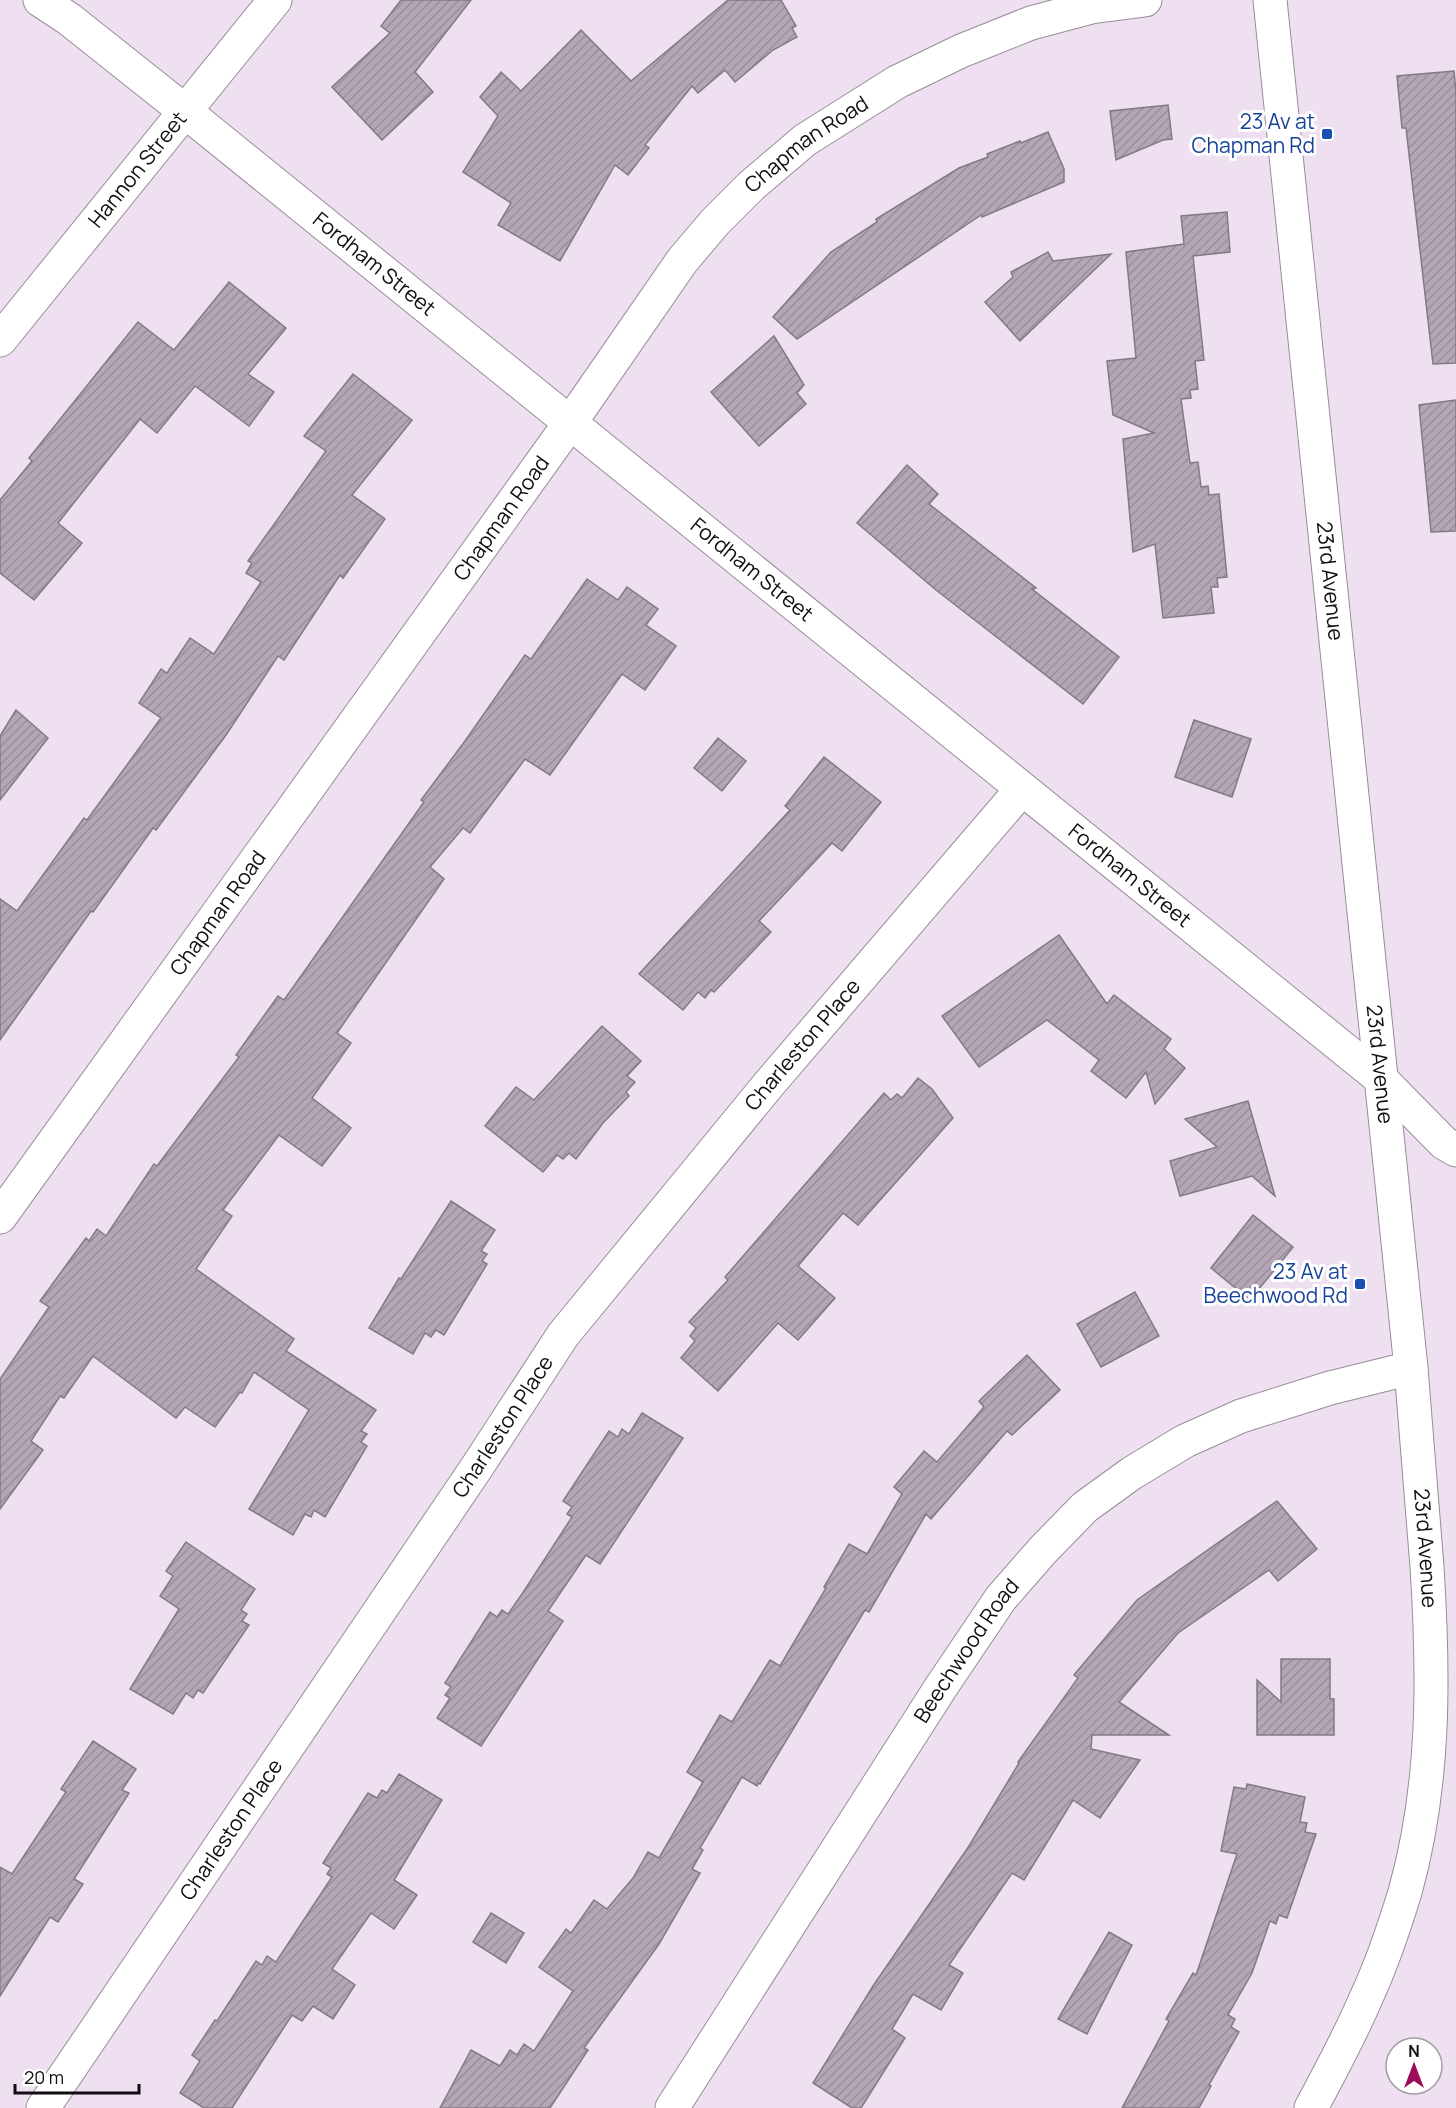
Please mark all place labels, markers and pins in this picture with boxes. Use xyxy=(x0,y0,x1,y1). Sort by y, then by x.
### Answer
place label: 23 Av at Chapman Rd xyxy=(1192,107,1315,159)
marker: 23 Av at Chapman Rd xyxy=(1320,127,1334,141)
place label: 23 Av at Beechwood Rd xyxy=(1204,1257,1348,1309)
marker: 23 Av at Beechwood Rd xyxy=(1353,1277,1367,1291)

